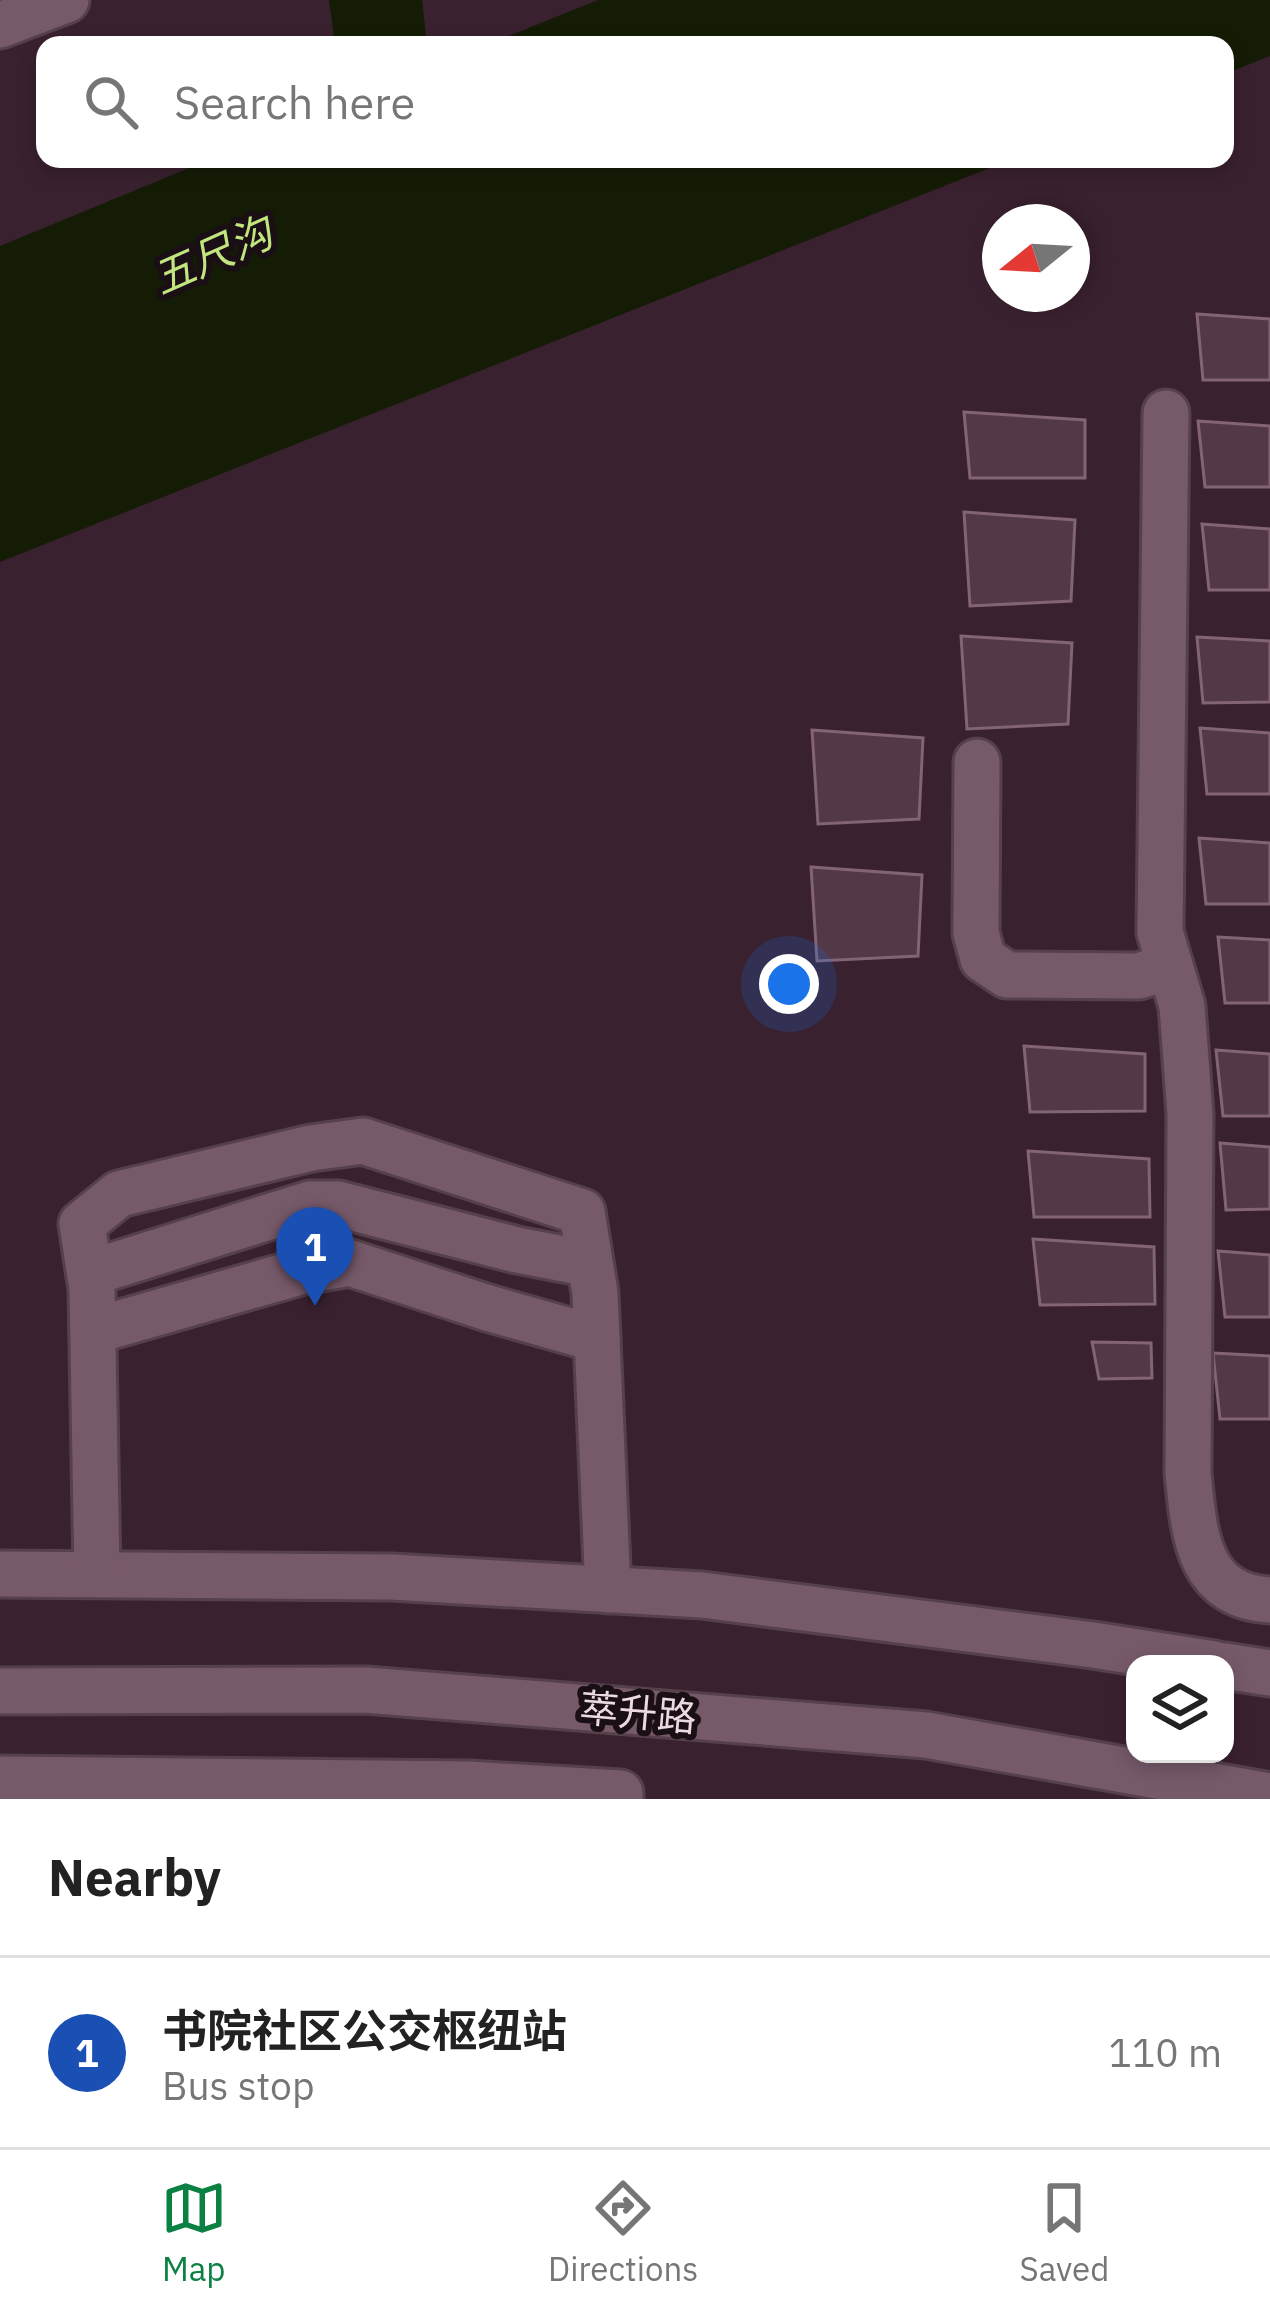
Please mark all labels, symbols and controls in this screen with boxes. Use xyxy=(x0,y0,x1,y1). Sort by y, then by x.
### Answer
search box xyxy=(36,36,1234,168)
icon: search xyxy=(78,69,144,135)
text: Search here xyxy=(174,73,415,131)
water label: 五尺沟 xyxy=(143,203,284,306)
north arrow xyxy=(982,204,1090,312)
your location xyxy=(759,954,819,1014)
pin: 1 xyxy=(276,1207,354,1306)
map controls xyxy=(1126,1655,1234,1763)
button: layers xyxy=(1126,1655,1234,1763)
street label: 萃升路 xyxy=(577,1681,699,1743)
text: Nearby xyxy=(48,1844,221,1910)
text: 书院社区公交枢纽站 xyxy=(162,2001,567,2059)
text: 1 xyxy=(75,2027,99,2078)
text: 110 m xyxy=(1109,2027,1222,2078)
text: Bus stop xyxy=(162,2060,315,2111)
tab: Map xyxy=(161,2175,227,2290)
tab: Directions xyxy=(548,2175,698,2290)
tab: Saved xyxy=(1020,2175,1109,2290)

